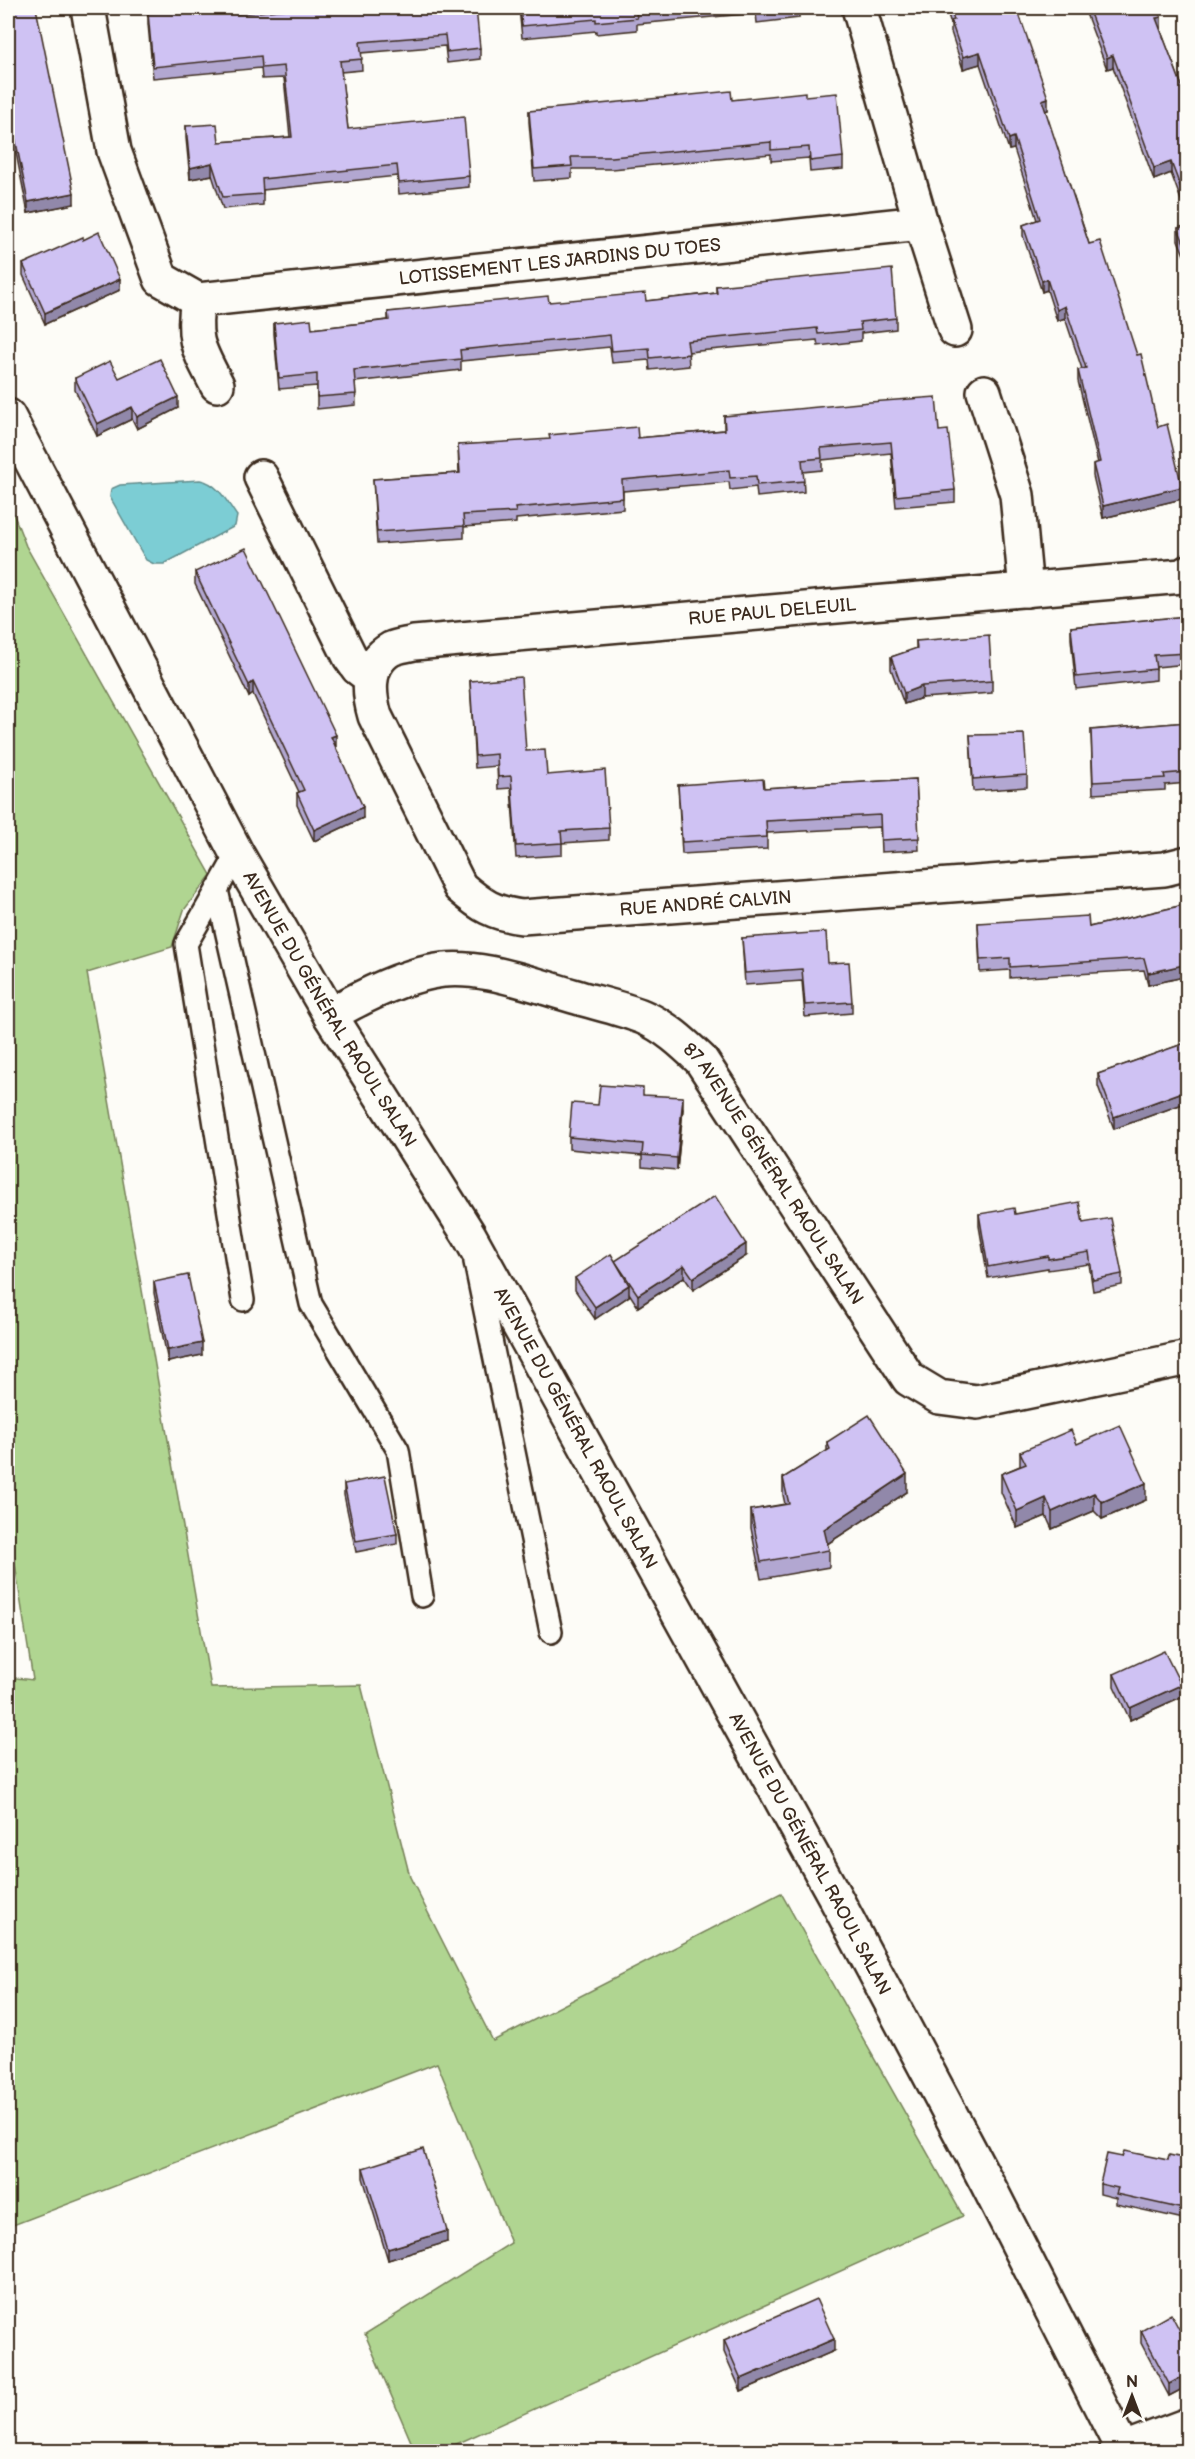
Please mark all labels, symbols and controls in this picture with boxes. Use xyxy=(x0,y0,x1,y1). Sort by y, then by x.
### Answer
street label: LOTISSEMENT LES JARDINS DU TOES xyxy=(398,234,722,289)
street label: RUE PAUL DELEUIL xyxy=(687,594,857,630)
street label: AVENUE DU GÉNÉRAL RAOUL SALAN xyxy=(239,868,421,1151)
street label: RUE ANDRÉ CALVIN xyxy=(619,886,792,920)
street label: 87 AVENUE GÉNÉRAL RAOUL SALAN xyxy=(679,1038,868,1308)
street label: AVENUE DU GÉNÉRAL RAOUL SALAN xyxy=(490,1284,662,1572)
street label: AVENUE DU GÉNÉRAL RAOUL SALAN xyxy=(725,1709,896,1998)
north arrow xyxy=(1102,2366,1162,2426)
text: N xyxy=(1126,2373,1138,2392)

